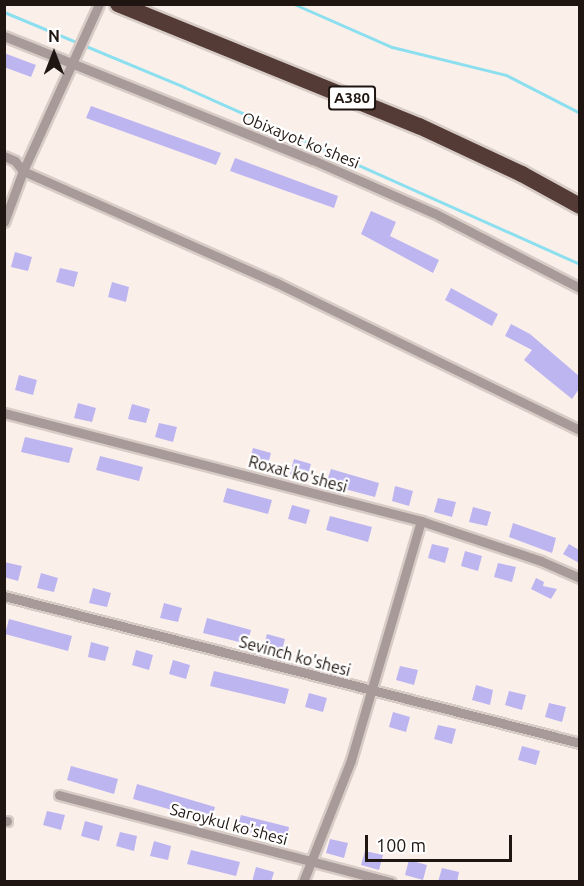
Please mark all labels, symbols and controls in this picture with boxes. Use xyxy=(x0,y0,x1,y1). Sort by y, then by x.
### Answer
north arrow xyxy=(24,24,84,84)
text: N xyxy=(48,27,60,45)
road number: A380 xyxy=(328,86,376,110)
street label: Obixayot ko'shesi xyxy=(239,108,363,172)
street label: Roxat ko'shesi xyxy=(246,452,350,496)
street label: Sevinch ko'shesi xyxy=(237,632,353,680)
street label: Saroykul ko'shesi xyxy=(168,799,290,849)
scale bar xyxy=(368,823,515,861)
text: 100 m xyxy=(376,835,426,855)

